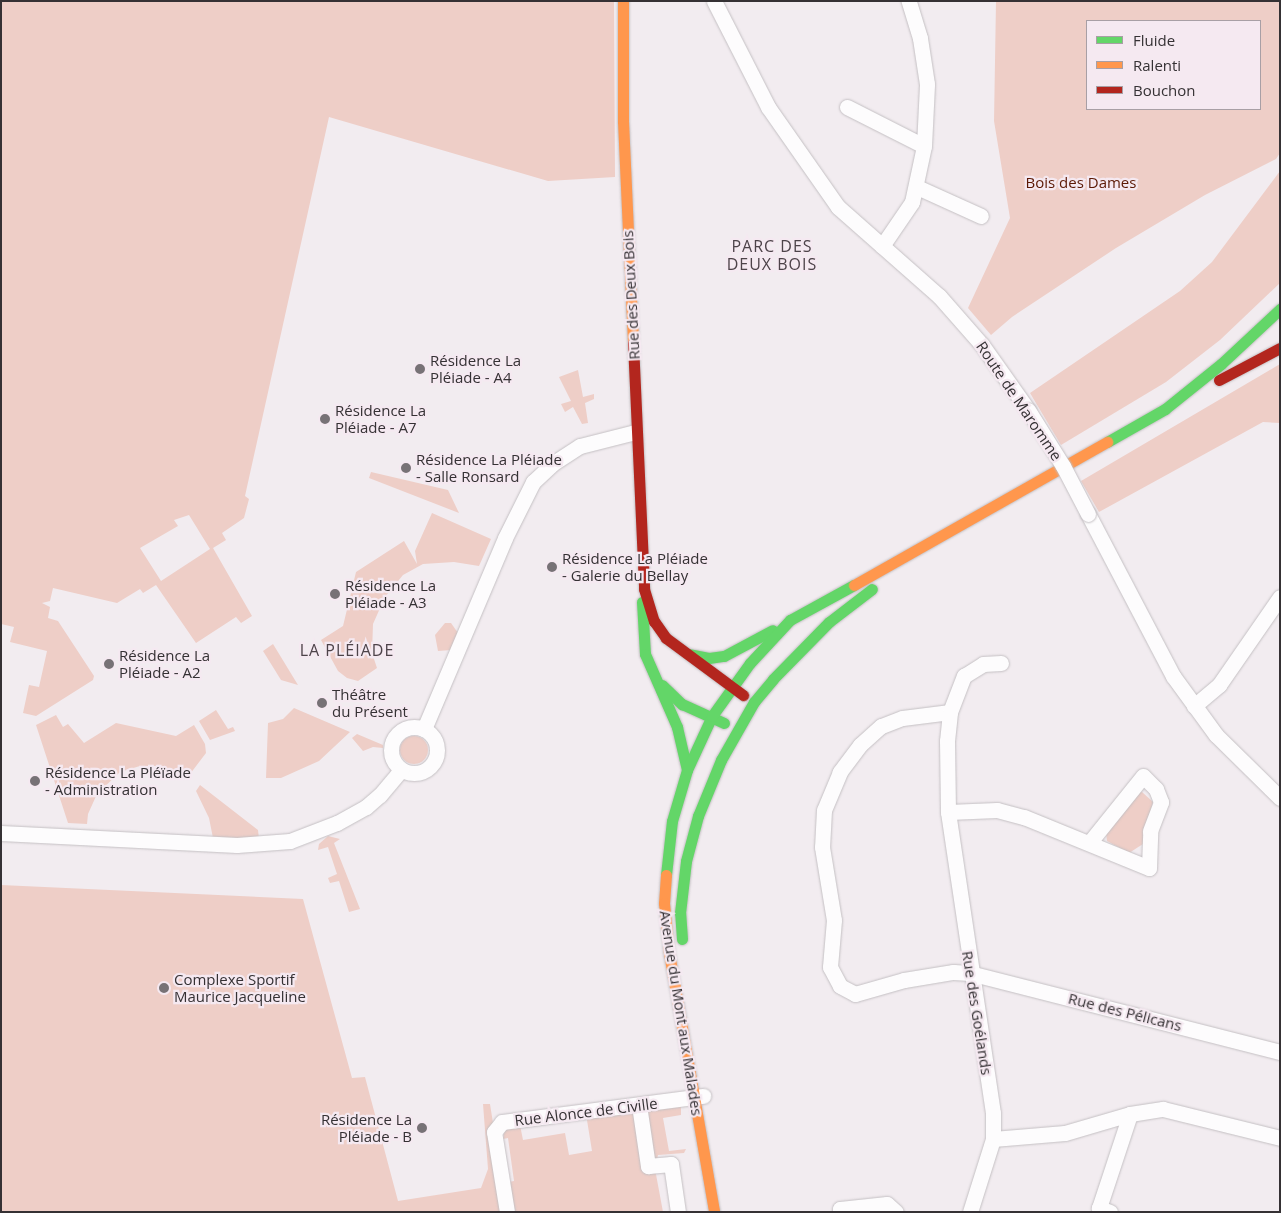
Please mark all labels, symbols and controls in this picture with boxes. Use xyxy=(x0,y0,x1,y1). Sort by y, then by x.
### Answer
legend xyxy=(1086,20,1261,110)
text: Fluide xyxy=(1133,30,1175,50)
text: Ralenti xyxy=(1133,55,1181,75)
text: Bouchon xyxy=(1133,80,1196,100)
park label: Bois des Dames xyxy=(1026,174,1136,192)
street label: Rue des Deux Bois xyxy=(619,230,643,360)
district label: PARC DES DEUX BOIS xyxy=(726,236,818,274)
street label: Route de Maromme xyxy=(972,338,1066,464)
place label: Résidence La Pléiade - A4 xyxy=(430,351,521,386)
marker: Résidence La Pléiade - A4 xyxy=(414,363,426,375)
place label: Résidence La Pléiade - A7 xyxy=(335,401,426,436)
marker: Résidence La Pléiade - A7 xyxy=(319,413,331,425)
place label: Résidence La Pléiade - Salle Ronsard xyxy=(416,450,562,485)
marker: Résidence La Pléiade - Salle Ronsard xyxy=(400,462,412,474)
place label: Résidence La Pléiade - Galerie du Bellay xyxy=(562,549,708,584)
marker: Résidence La Pléiade - Galerie du Bellay xyxy=(546,561,558,573)
place label: Résidence La Pléiade - A3 xyxy=(345,576,436,611)
marker: Résidence La Pléiade - A3 xyxy=(329,588,341,600)
district label: LA PLÉIADE xyxy=(298,640,396,660)
place label: Résidence La Pléiade - A2 xyxy=(119,646,210,681)
marker: Résidence La Pléiade - A2 xyxy=(103,658,115,670)
place label: Théâtre du Présent xyxy=(332,685,408,720)
marker: Théâtre du Présent xyxy=(316,697,328,709)
place label: Résidence La Pléïade - Administration xyxy=(45,763,191,798)
marker: Résidence La Pléïade - Administration xyxy=(29,775,41,787)
street label: Avenue du Mont aux Malades xyxy=(656,909,706,1117)
street label: Rue des Goélands xyxy=(958,950,996,1076)
place label: Complexe Sportif Maurice Jacqueline xyxy=(174,970,306,1005)
marker: Complexe Sportif Maurice Jacqueline xyxy=(158,982,170,994)
street label: Rue des Pélicans xyxy=(1066,989,1184,1035)
street label: Rue Alonce de Civille xyxy=(514,1094,658,1130)
place label: Résidence La Pléiade - B xyxy=(321,1110,412,1145)
marker: Résidence La Pléiade - B xyxy=(416,1122,428,1134)

